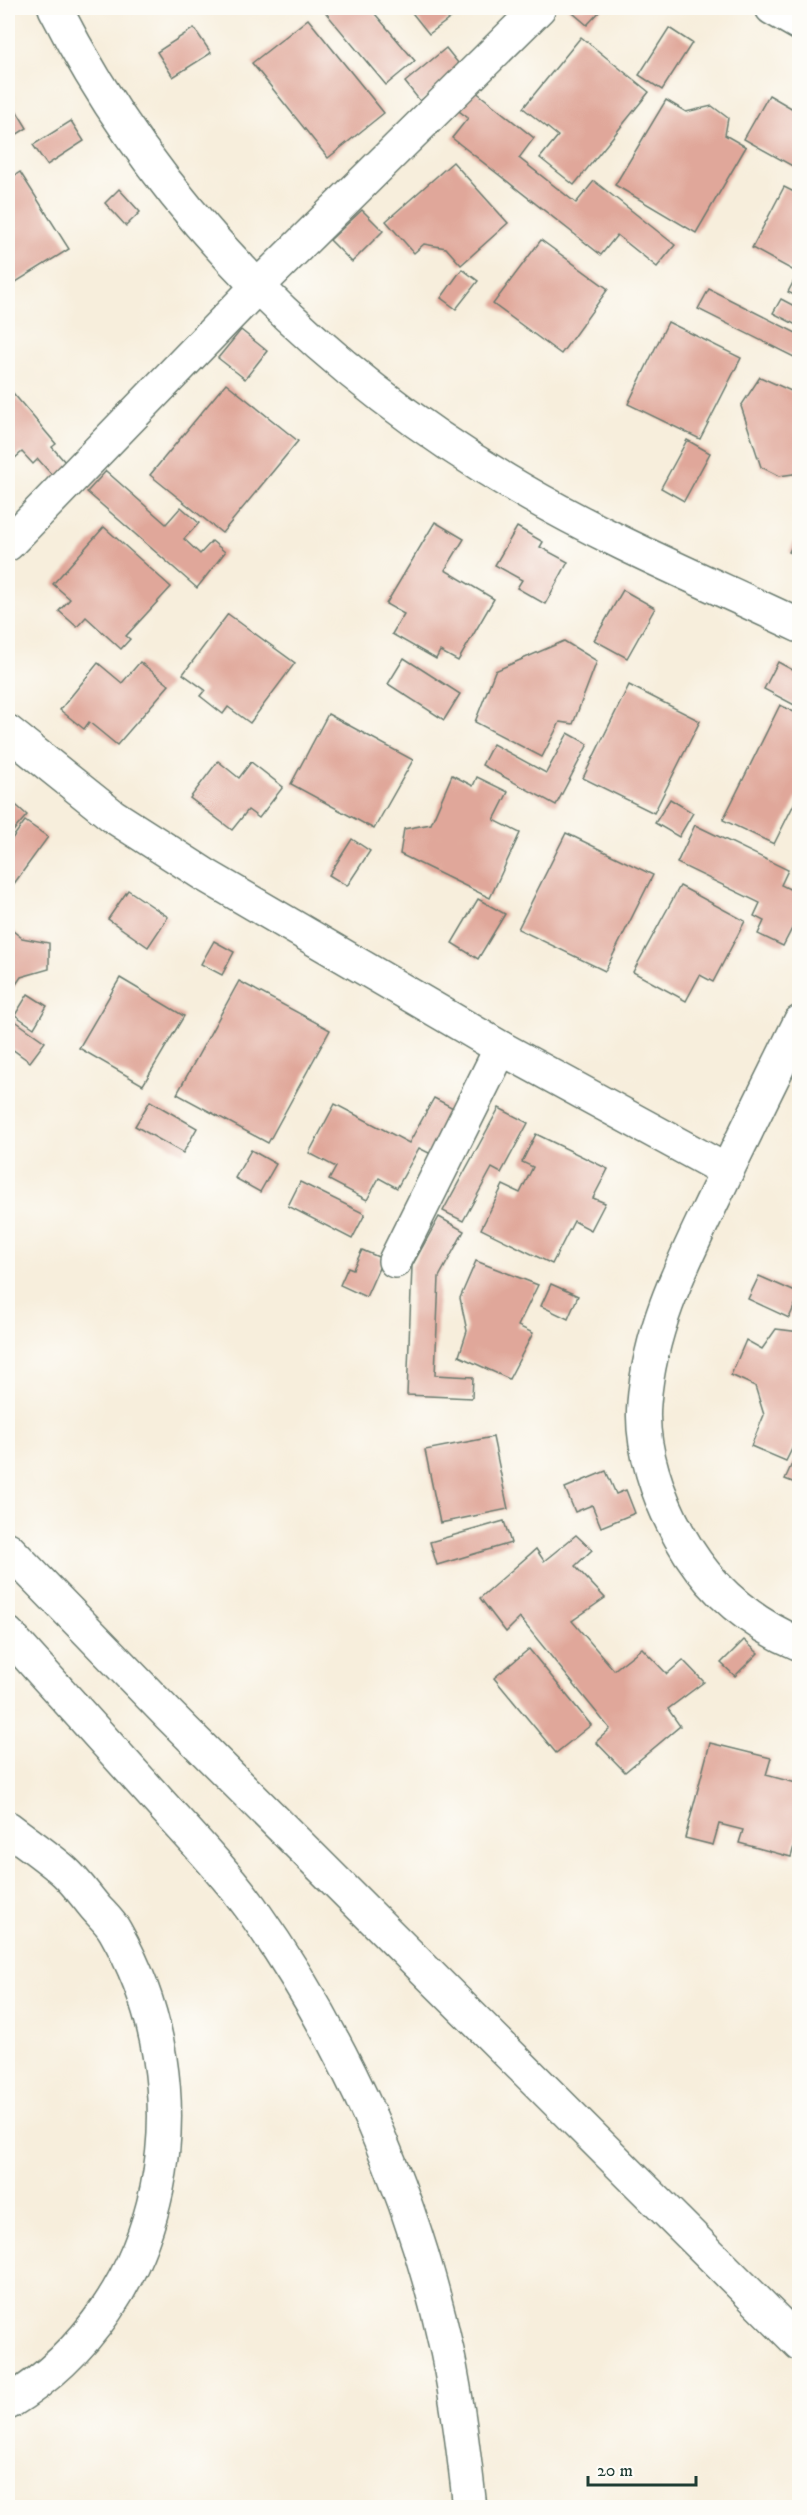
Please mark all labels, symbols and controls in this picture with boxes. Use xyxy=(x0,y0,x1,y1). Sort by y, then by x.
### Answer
scale bar xyxy=(588,2449,696,2487)
text: 20 m xyxy=(597,2460,633,2482)

